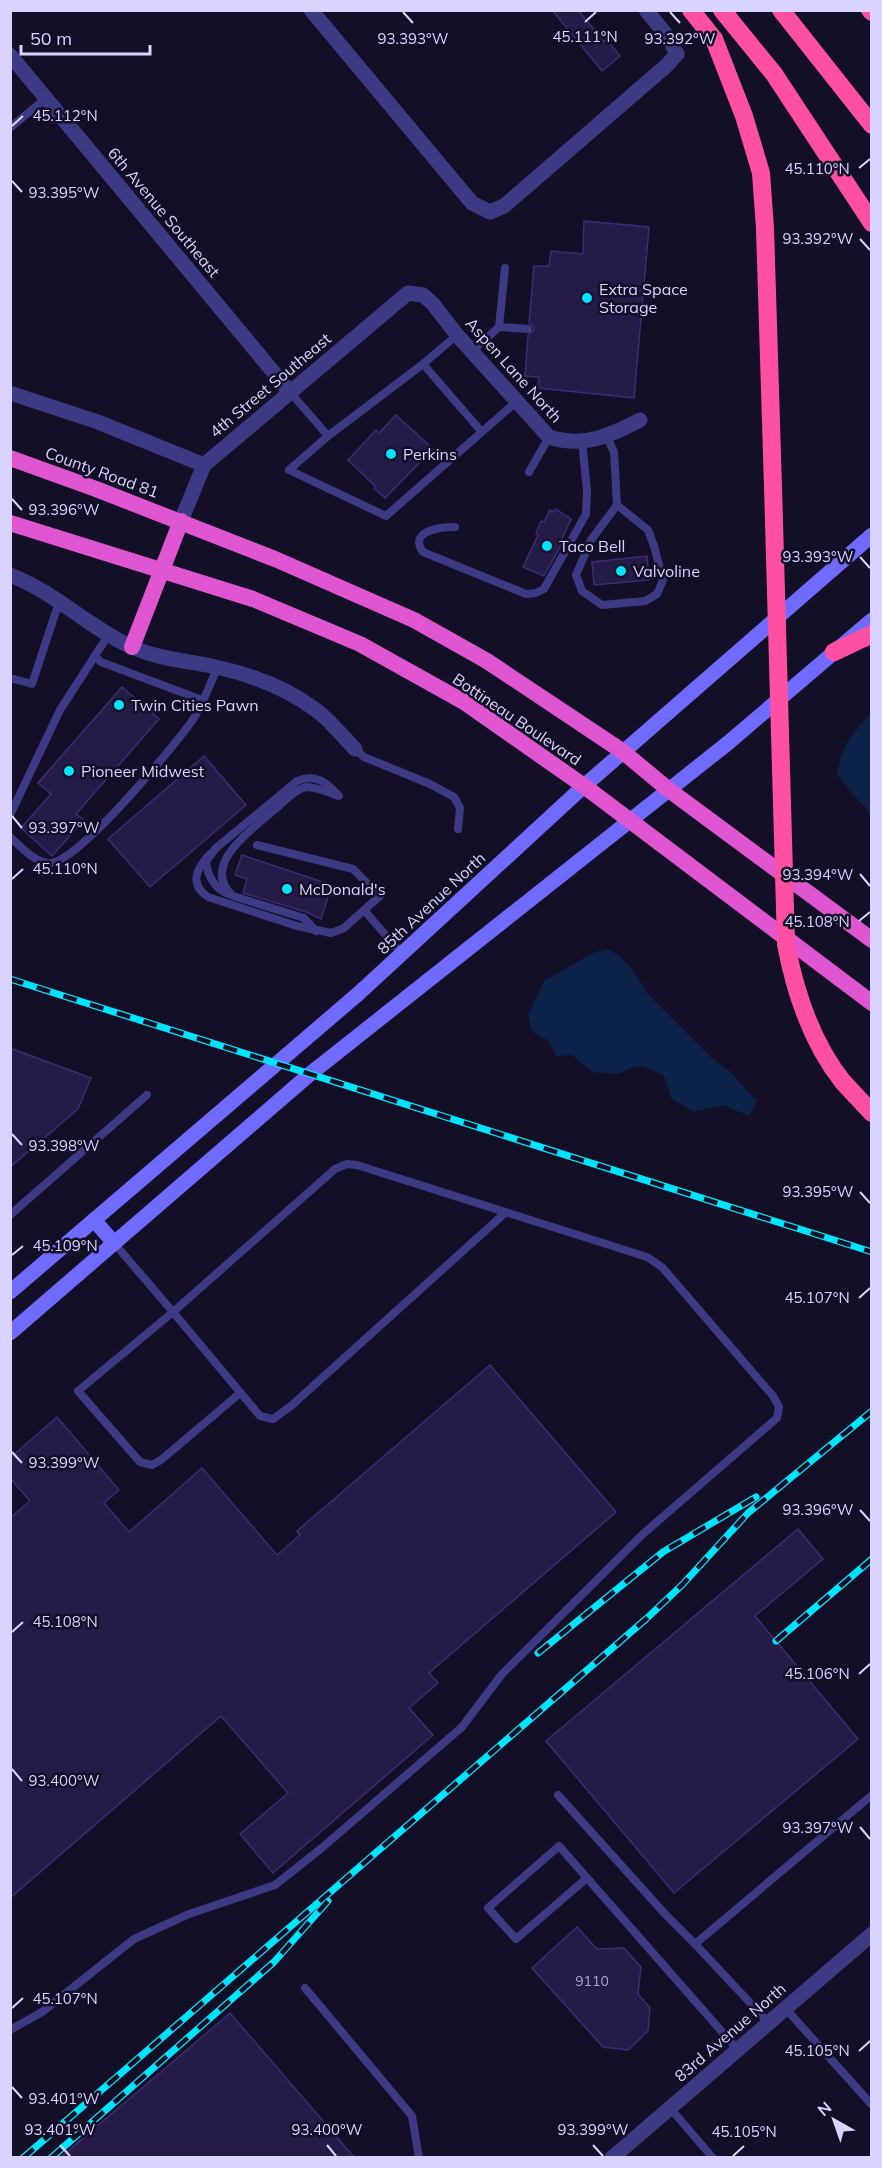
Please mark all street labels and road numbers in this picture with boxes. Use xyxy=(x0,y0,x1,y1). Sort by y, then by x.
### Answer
street label: 6th Avenue Southeast xyxy=(104,143,225,281)
street label: Aspen Lane North xyxy=(462,313,566,427)
street label: 4th Street Southeast xyxy=(205,328,335,442)
street label: County Road 81 xyxy=(43,442,161,502)
street label: Bottineau Boulevard xyxy=(449,669,585,769)
street label: 85th Avenue North xyxy=(373,848,489,958)
street label: 83rd Avenue North xyxy=(670,1978,790,2086)

